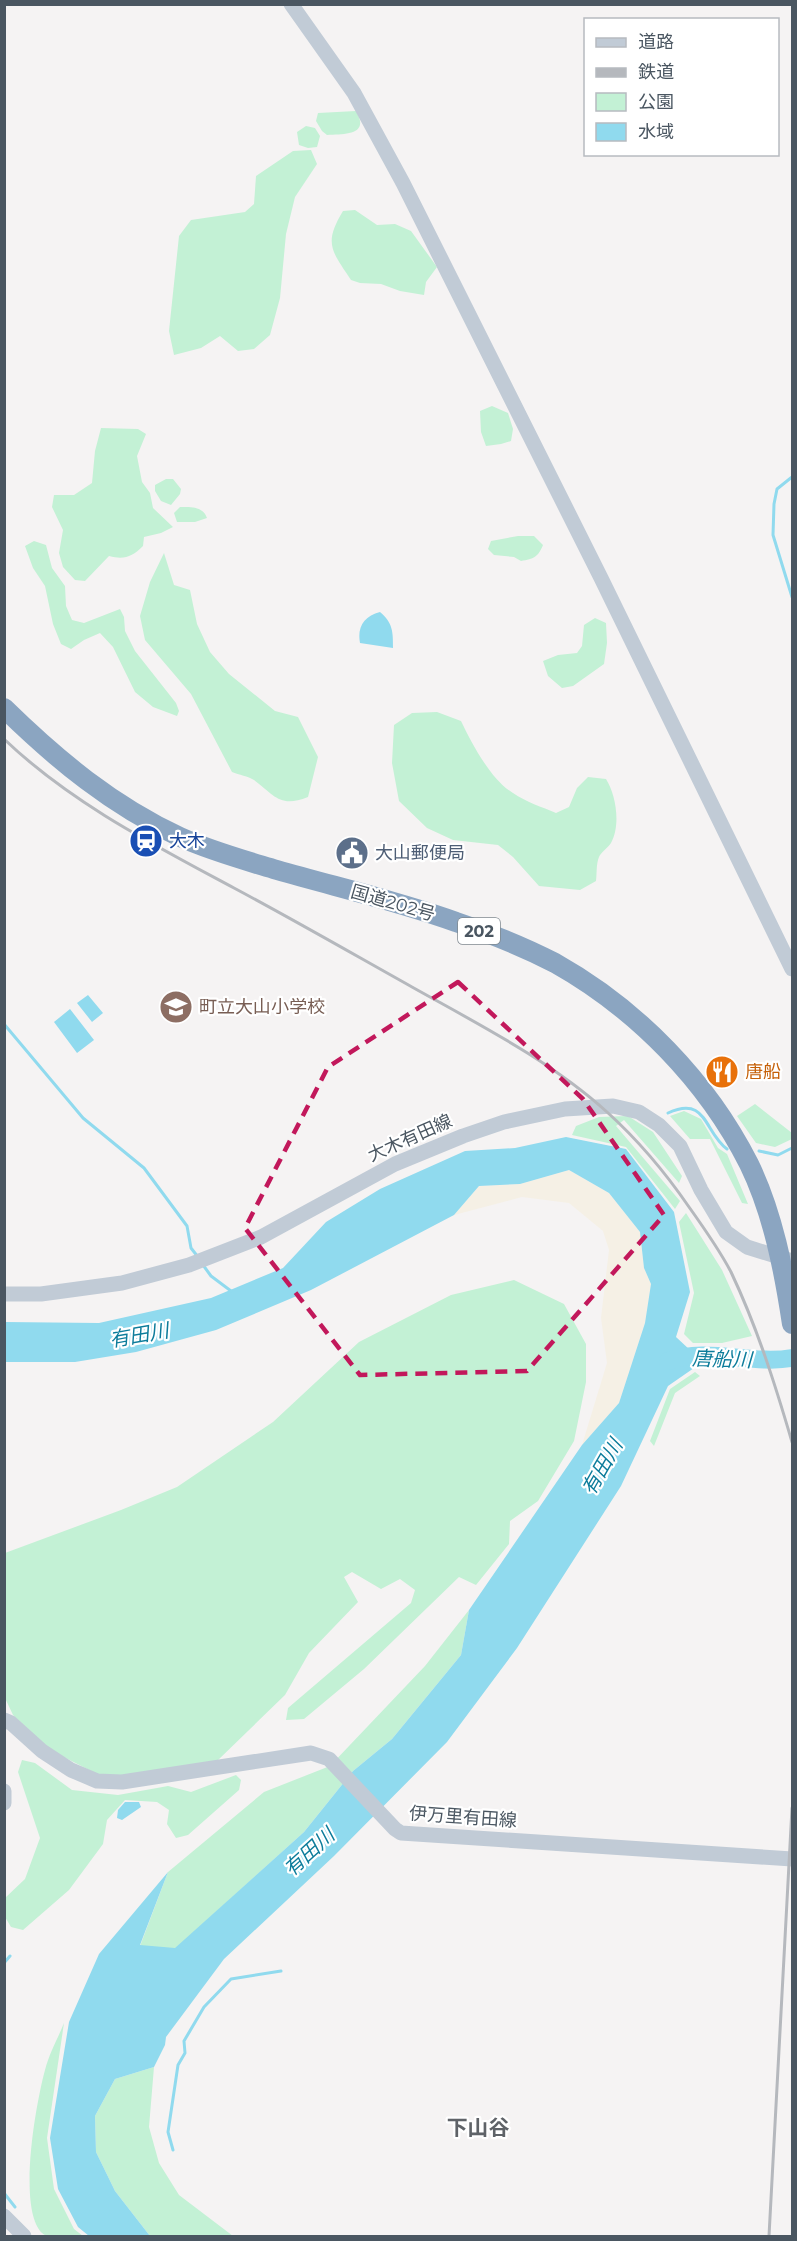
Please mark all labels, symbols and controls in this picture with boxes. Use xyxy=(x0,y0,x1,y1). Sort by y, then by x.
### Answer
legend xyxy=(584,18,779,156)
text: 道路 xyxy=(638,31,674,53)
text: 鉄道 xyxy=(638,61,674,83)
text: 公園 xyxy=(638,91,674,113)
text: 水域 xyxy=(638,121,674,143)
station icon: 大木 xyxy=(128,823,164,859)
place label: 大木 xyxy=(169,830,205,852)
public building icon: 大山郵便局 xyxy=(334,835,370,871)
place label: 大山郵便局 xyxy=(375,842,465,864)
street label: 国道202号 xyxy=(348,881,438,925)
road number: 202 xyxy=(458,918,500,944)
school or university icon: 町立大山小学校 xyxy=(158,989,194,1025)
place label: 町立大山小学校 xyxy=(199,996,325,1018)
restaurant icon: 唐船 xyxy=(704,1054,740,1090)
place label: 唐船 xyxy=(745,1061,781,1083)
street label: 大木有田線 xyxy=(364,1110,456,1166)
water label: 有田川 xyxy=(107,1318,173,1352)
water label: 唐船川 xyxy=(692,1346,754,1372)
water label: 有田川 xyxy=(577,1433,628,1499)
street label: 伊万里有田線 xyxy=(408,1802,518,1832)
water label: 有田川 xyxy=(279,1822,341,1881)
district label: 下山谷 xyxy=(447,2115,510,2140)

